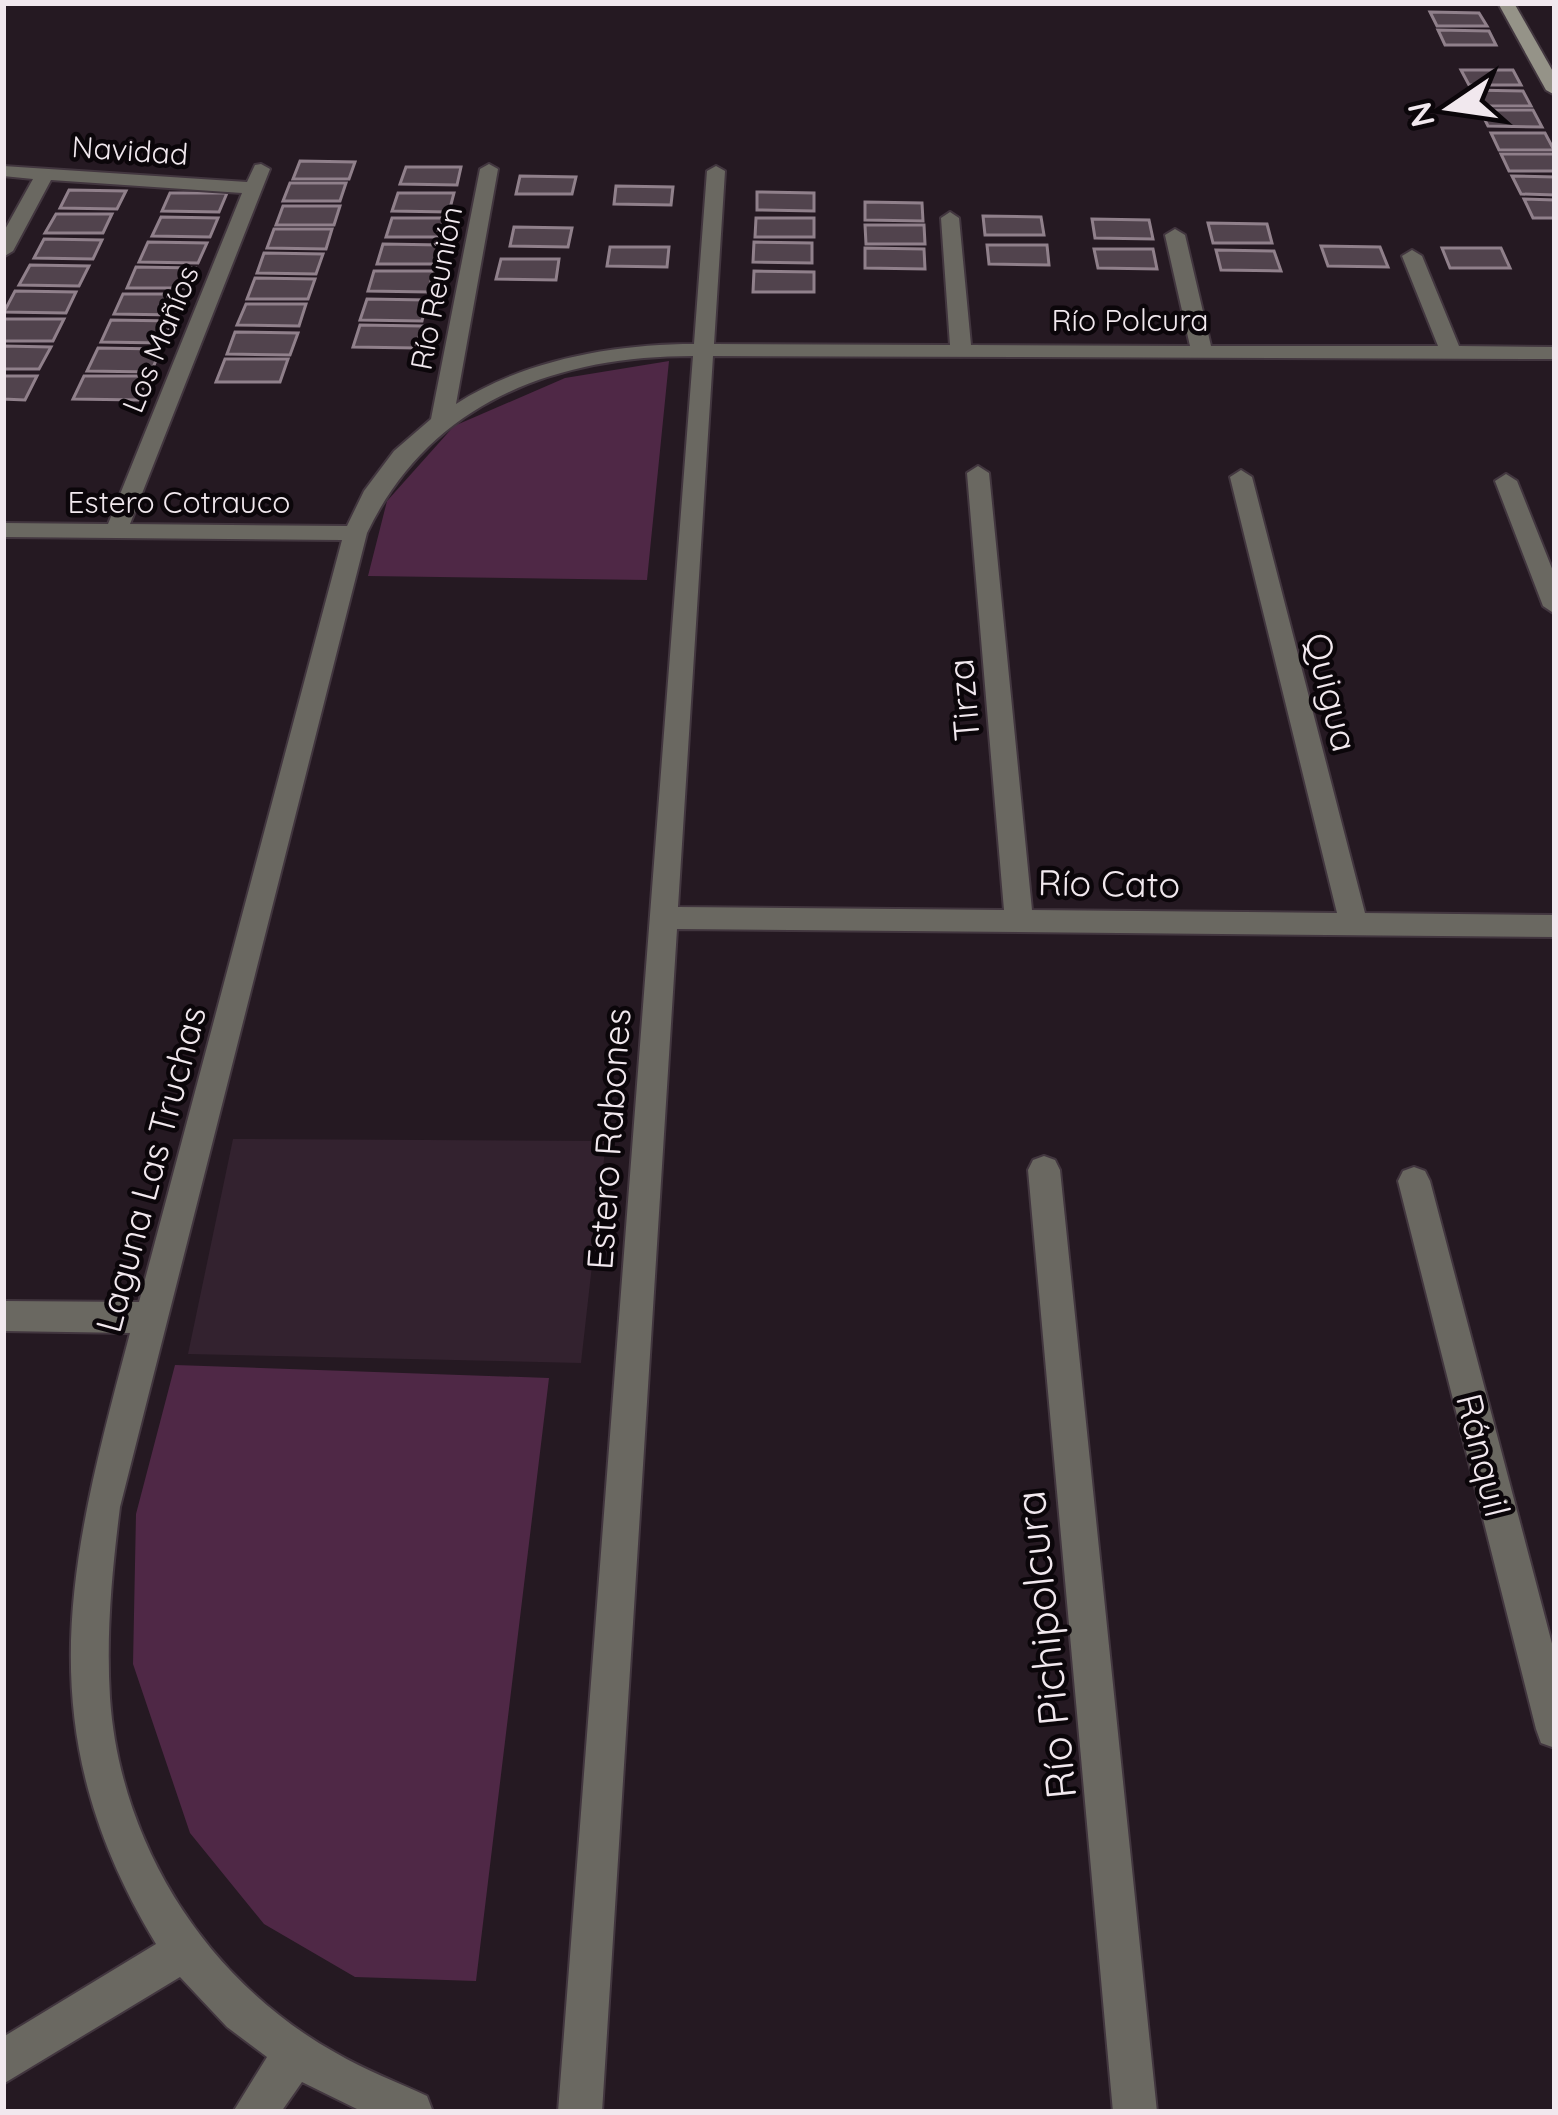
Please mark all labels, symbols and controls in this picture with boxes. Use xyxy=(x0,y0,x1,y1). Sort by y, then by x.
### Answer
north arrow xyxy=(1390,48,1510,168)
text: N xyxy=(1398,98,1443,131)
street label: Navidad xyxy=(71,127,189,173)
street label: Río Reunión xyxy=(402,203,470,373)
street label: Los Mañíos xyxy=(113,260,207,418)
street label: Río Polcura xyxy=(1051,301,1209,339)
street label: Estero Cotrauco xyxy=(68,483,290,521)
street label: Quigua xyxy=(1296,628,1368,756)
street label: Tirza xyxy=(937,657,989,743)
street label: Río Cato xyxy=(1037,859,1181,907)
street label: Laguna Las Truchas xyxy=(85,1001,215,1337)
street label: Estero Rabones xyxy=(576,1007,640,1271)
street label: Ránquil xyxy=(1447,1389,1521,1521)
street label: Río Pichipolcura xyxy=(1002,1488,1088,1802)

